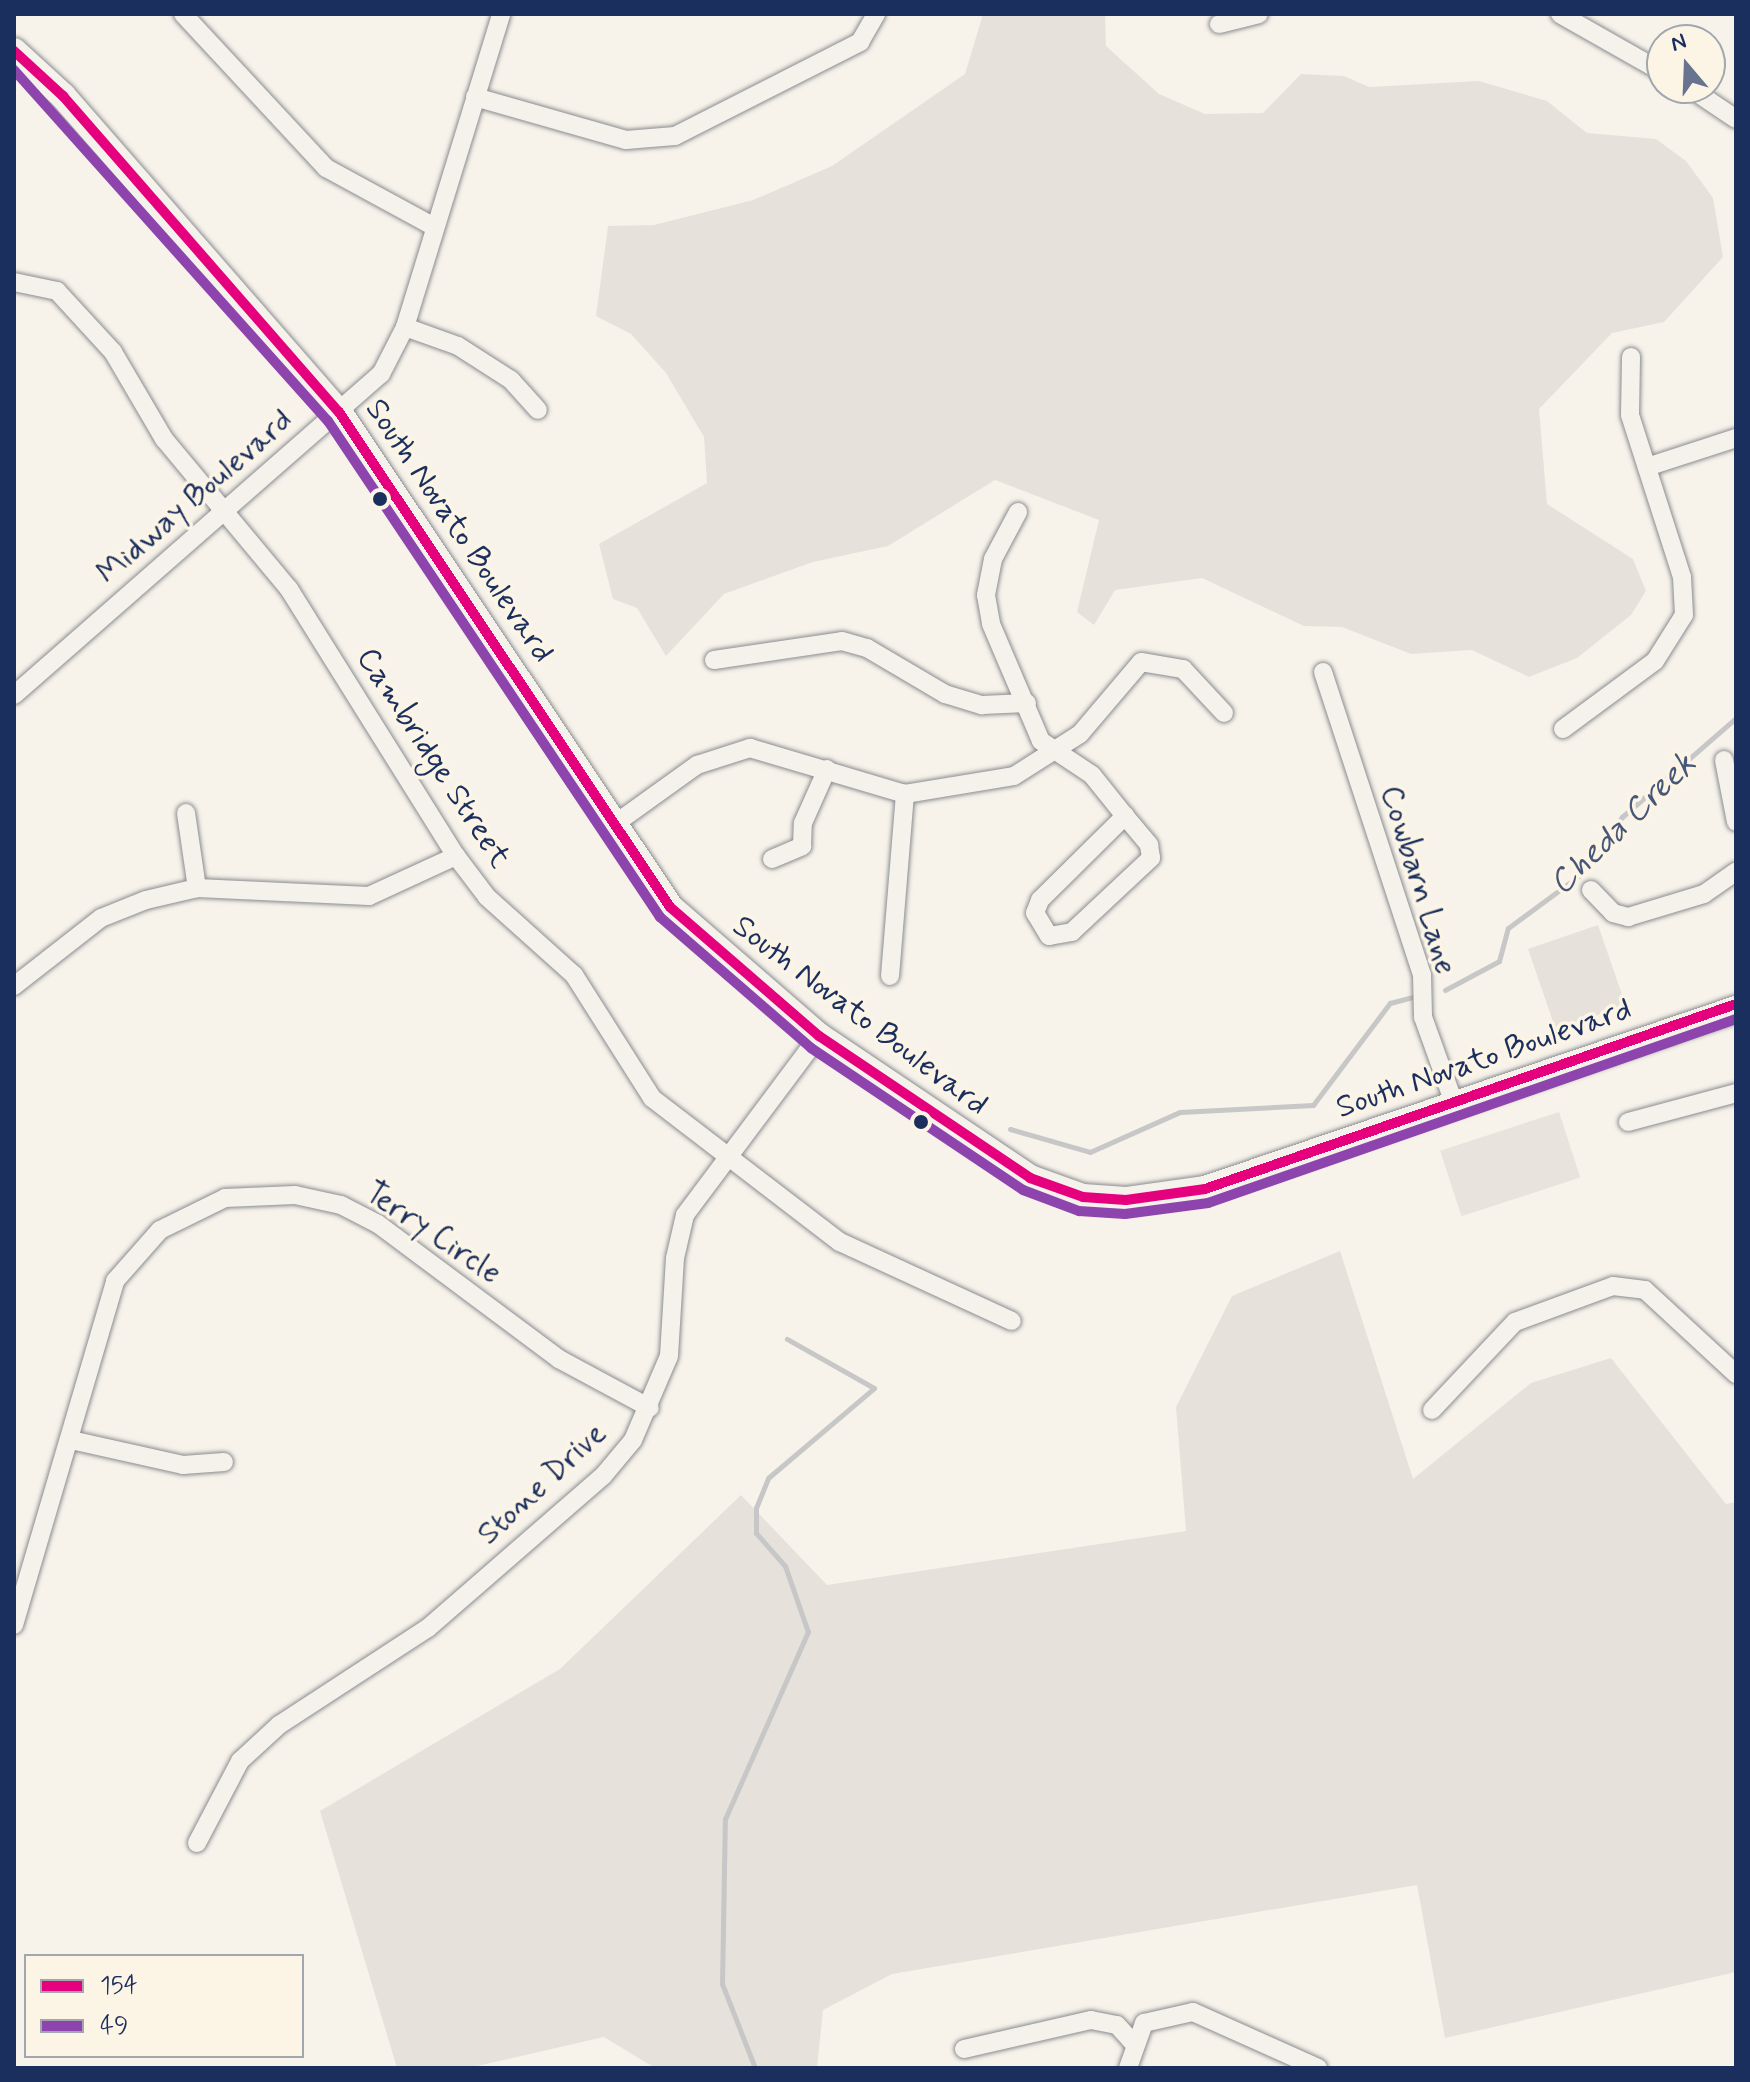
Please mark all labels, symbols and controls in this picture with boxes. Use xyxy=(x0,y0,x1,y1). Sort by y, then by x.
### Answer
north arrow xyxy=(1646,24,1726,104)
text: N xyxy=(1667,28,1690,59)
street label: South Novato Boulevard xyxy=(358,394,560,668)
street label: Midway Boulevard xyxy=(91,403,299,591)
unlabelled marker xyxy=(372,491,388,507)
street label: Cambridge Street xyxy=(347,641,519,875)
water label: Cheda Creek xyxy=(1541,744,1705,904)
street label: Cowbarn Lane xyxy=(1371,780,1465,980)
street label: South Novato Boulevard xyxy=(726,909,994,1123)
street label: South Novato Boulevard xyxy=(1333,991,1635,1127)
unlabelled marker xyxy=(913,1114,929,1130)
street label: Terry Circle xyxy=(356,1172,510,1294)
street label: Stone Drive xyxy=(470,1415,614,1553)
legend xyxy=(24,1954,304,2058)
text: 154 xyxy=(100,1971,138,2002)
text: 49 xyxy=(100,2011,128,2042)

